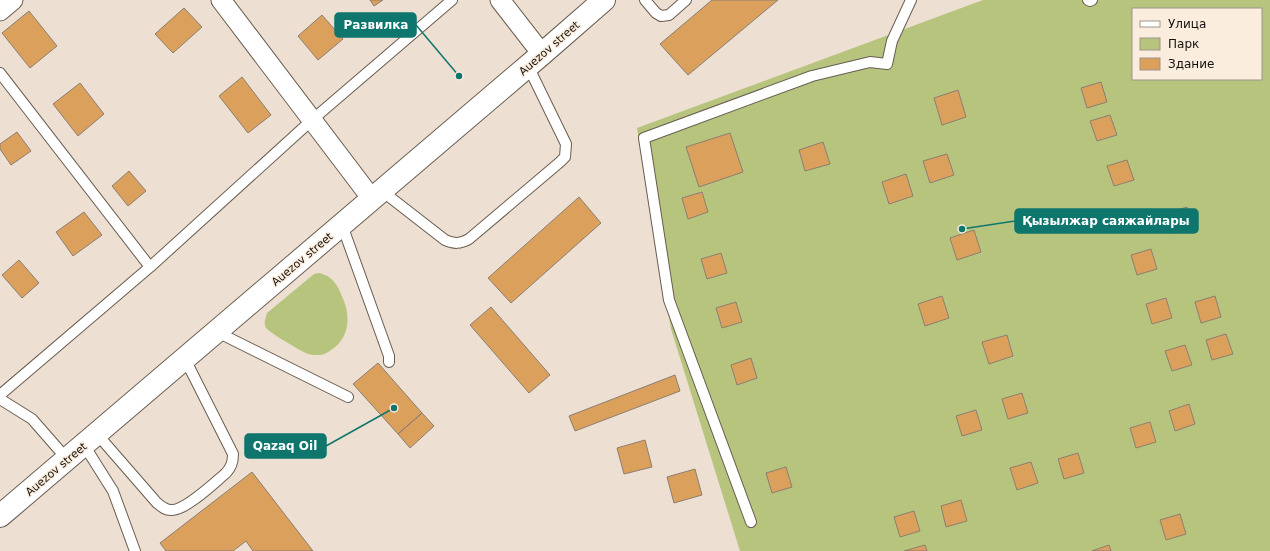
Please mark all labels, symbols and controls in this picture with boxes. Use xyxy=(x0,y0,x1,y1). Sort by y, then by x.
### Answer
legend xyxy=(1132,8,1262,80)
callout: Развилка xyxy=(335,13,416,37)
text: Улица xyxy=(1168,17,1206,31)
text: Развилка xyxy=(344,18,408,32)
street label: Auezov street xyxy=(516,18,583,78)
text: Парк xyxy=(1168,37,1199,51)
text: Здание xyxy=(1168,57,1214,71)
callout: Қызылжар саяжайлары xyxy=(1015,209,1198,233)
text: Қызылжар саяжайлары xyxy=(1022,214,1190,228)
street label: Auezov street xyxy=(269,230,336,289)
callout: Qazaq Oil xyxy=(245,434,326,458)
text: Qazaq Oil xyxy=(253,439,317,453)
street label: Auezov street xyxy=(23,440,90,499)

